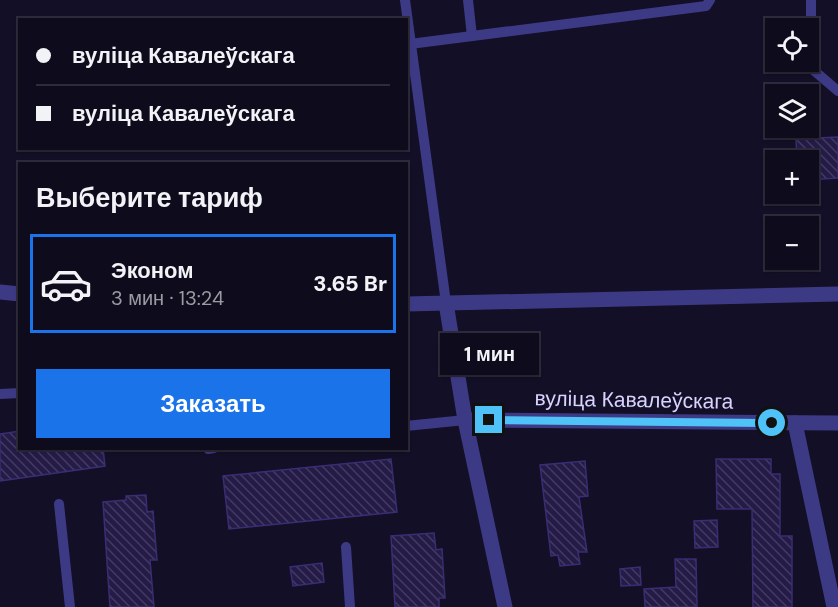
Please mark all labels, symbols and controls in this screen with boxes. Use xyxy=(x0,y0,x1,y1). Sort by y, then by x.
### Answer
map controls xyxy=(765,18,819,270)
button: locate xyxy=(765,18,819,72)
text: вуліца Кавалеўскага xyxy=(72,41,295,70)
button: layers xyxy=(765,84,819,138)
text: вуліца Кавалеўскага xyxy=(72,99,295,128)
button: + xyxy=(765,150,819,204)
text: Выберите тариф xyxy=(36,180,263,215)
button: − xyxy=(765,216,819,270)
text: Эконом xyxy=(111,256,194,285)
icon: car xyxy=(39,257,93,311)
text: 3.65 Br xyxy=(313,269,387,298)
text: 3 мин · 13:24 xyxy=(111,285,224,311)
callout: 1 мин xyxy=(440,333,538,375)
text: 1 мин xyxy=(464,341,515,367)
button: Заказать xyxy=(36,369,390,438)
street label: вуліца Кавалеўскага xyxy=(534,384,734,416)
route end xyxy=(475,406,502,433)
route start xyxy=(758,409,785,436)

